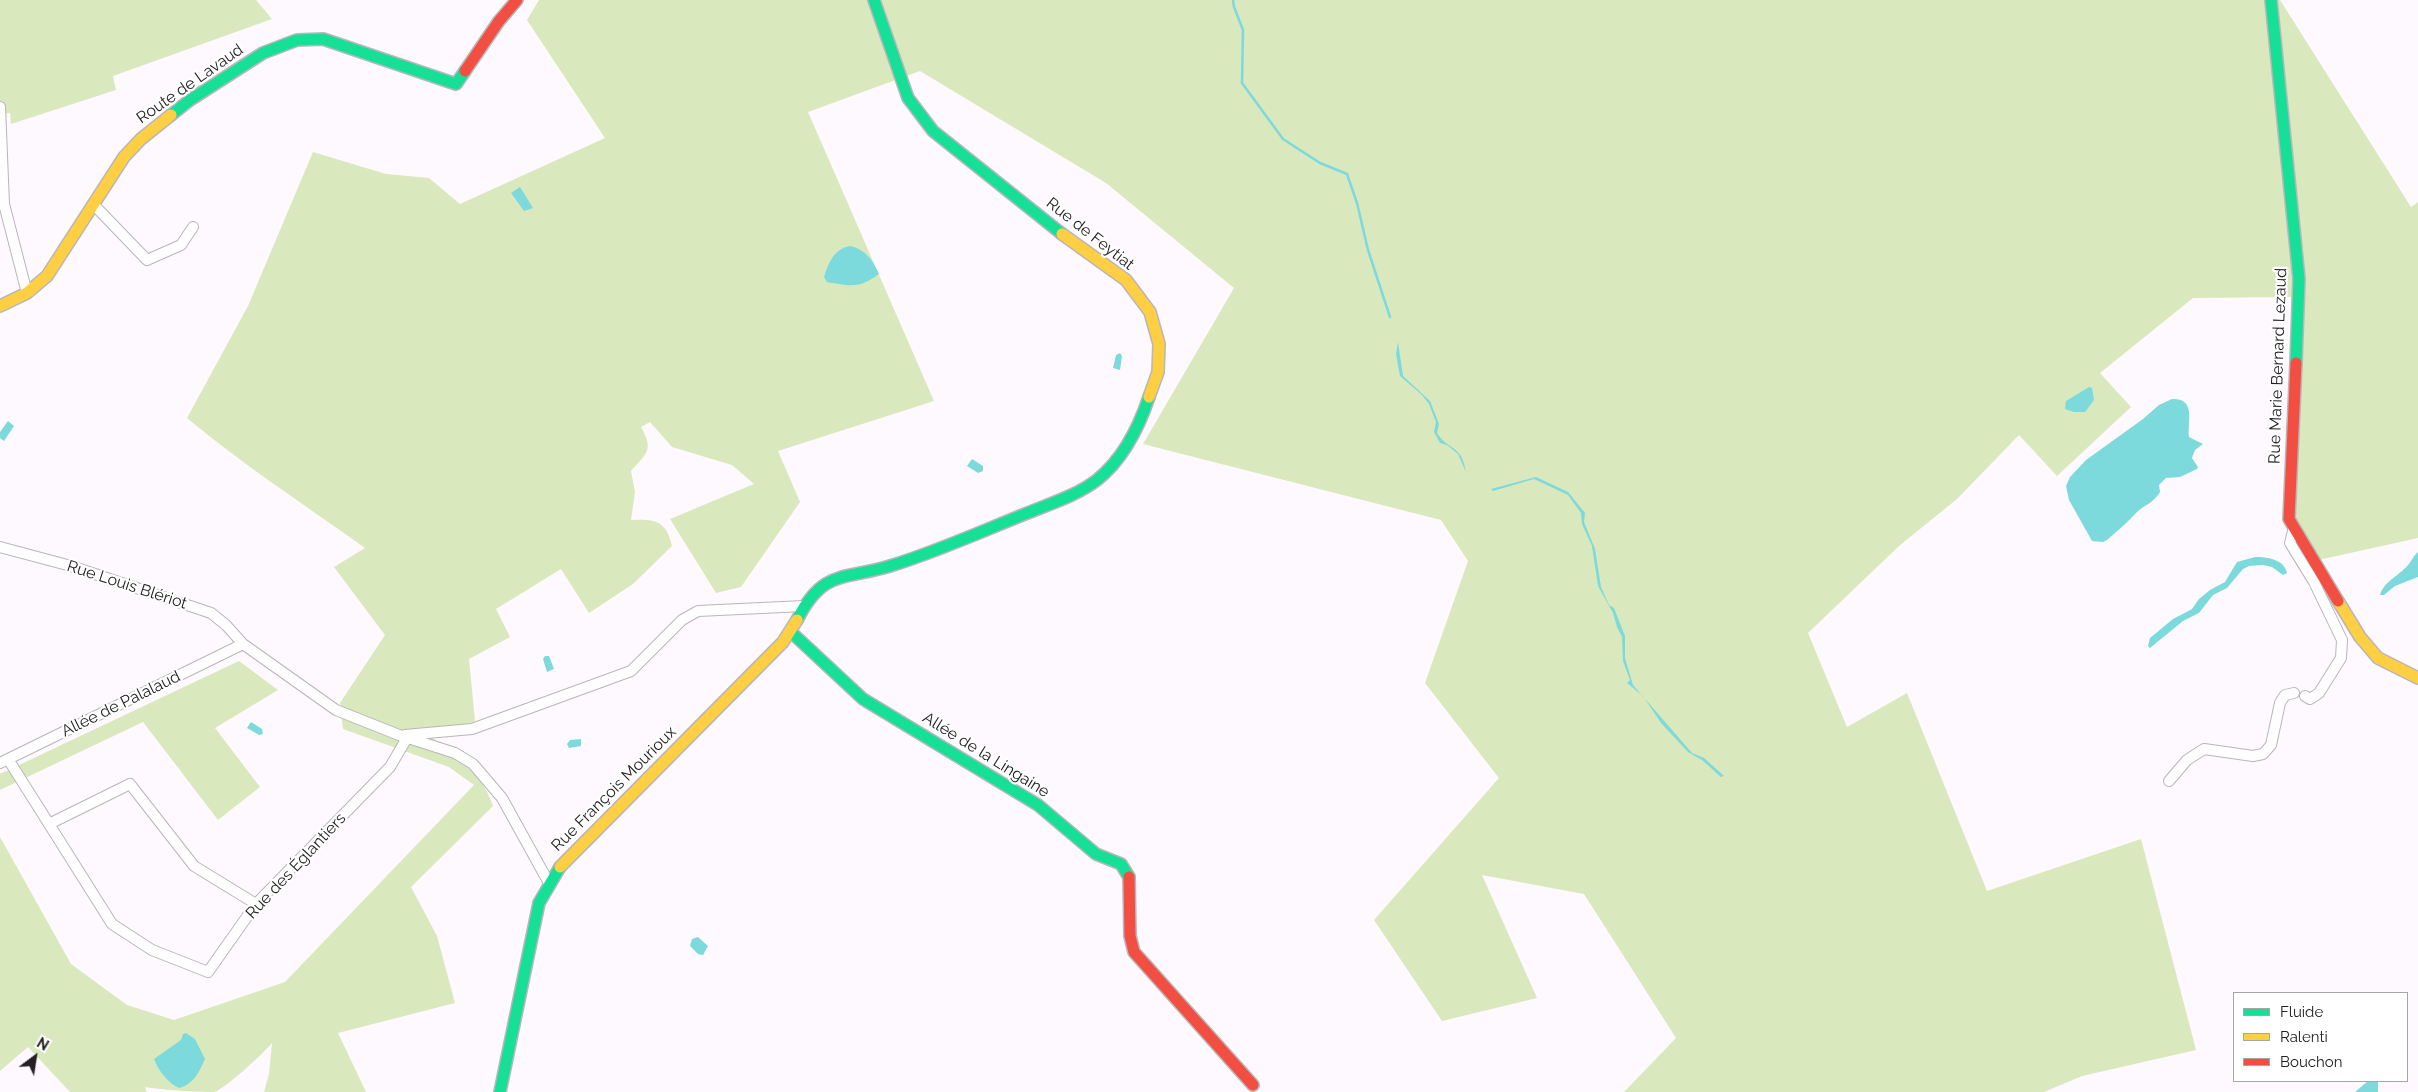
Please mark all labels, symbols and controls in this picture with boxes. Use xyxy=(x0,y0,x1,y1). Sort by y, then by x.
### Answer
street label: Route de Lavaud xyxy=(133,40,247,128)
street label: Rue de Feytiat xyxy=(1042,194,1138,274)
street label: Rue Marie Bernard Lezaud xyxy=(2265,268,2291,464)
street label: Rue Louis Blériot xyxy=(65,557,189,613)
street label: Allée de Palalaud xyxy=(58,667,184,741)
street label: Allée de la Lingaine xyxy=(919,708,1053,802)
street label: Rue François Mourioux xyxy=(548,723,680,855)
street label: Rue des Églantiers xyxy=(242,809,350,923)
legend xyxy=(2233,992,2408,1082)
text: Fluide xyxy=(2280,1003,2323,1021)
text: Ralenti xyxy=(2280,1028,2328,1046)
north arrow xyxy=(10,1032,60,1082)
text: N xyxy=(34,1035,51,1054)
text: Bouchon xyxy=(2280,1053,2342,1071)

